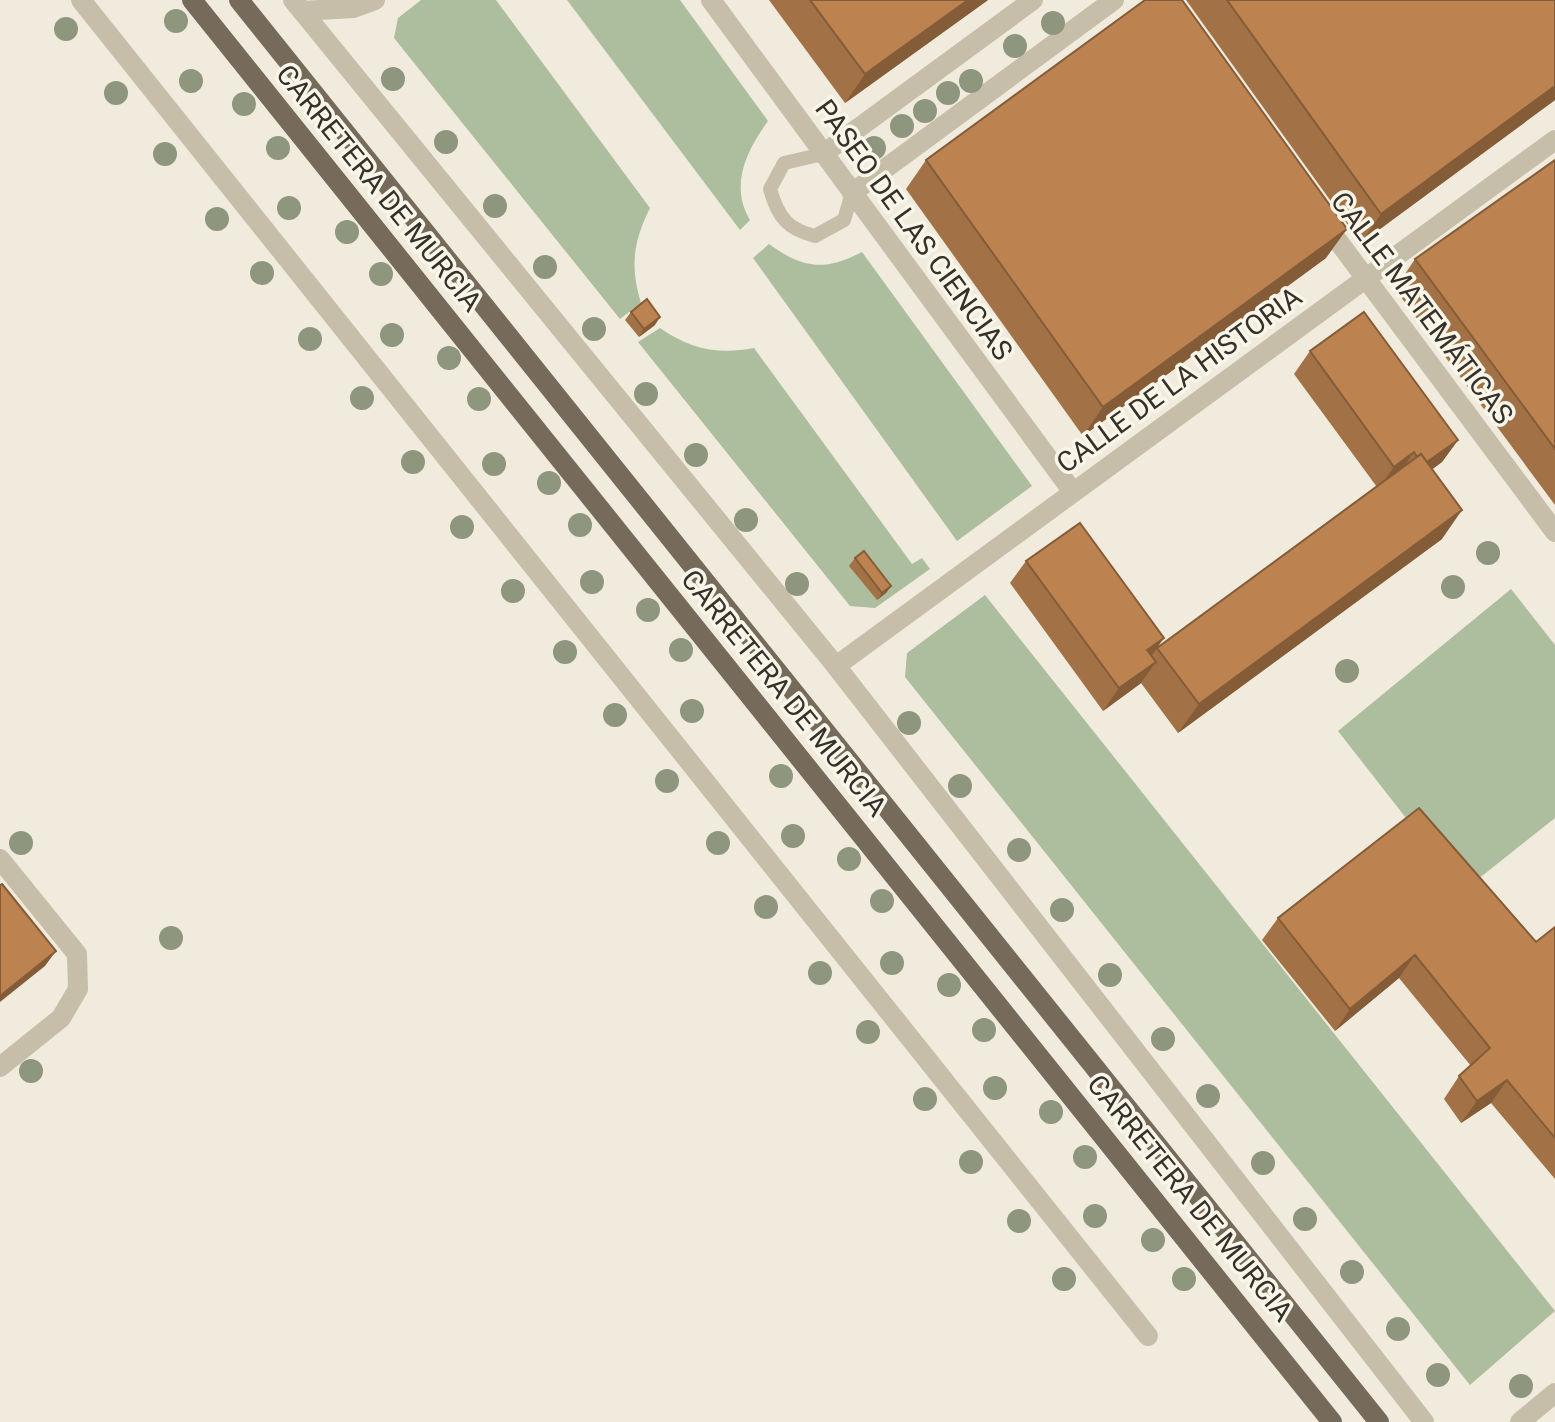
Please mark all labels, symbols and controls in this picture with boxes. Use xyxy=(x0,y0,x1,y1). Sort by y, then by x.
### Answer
street label: CARRETERA DE MURCIA xyxy=(269,58,489,318)
street label: PASEO DE LAS CIENCIAS xyxy=(808,93,1020,367)
street label: CALLE MATEMÁTICAS xyxy=(1324,185,1520,431)
street label: CALLE DE LA HISTORIA xyxy=(1050,280,1308,480)
street label: CARRETERA DE MURCIA xyxy=(674,563,894,823)
street label: CARRETERA DE MURCIA xyxy=(1080,1068,1300,1328)

